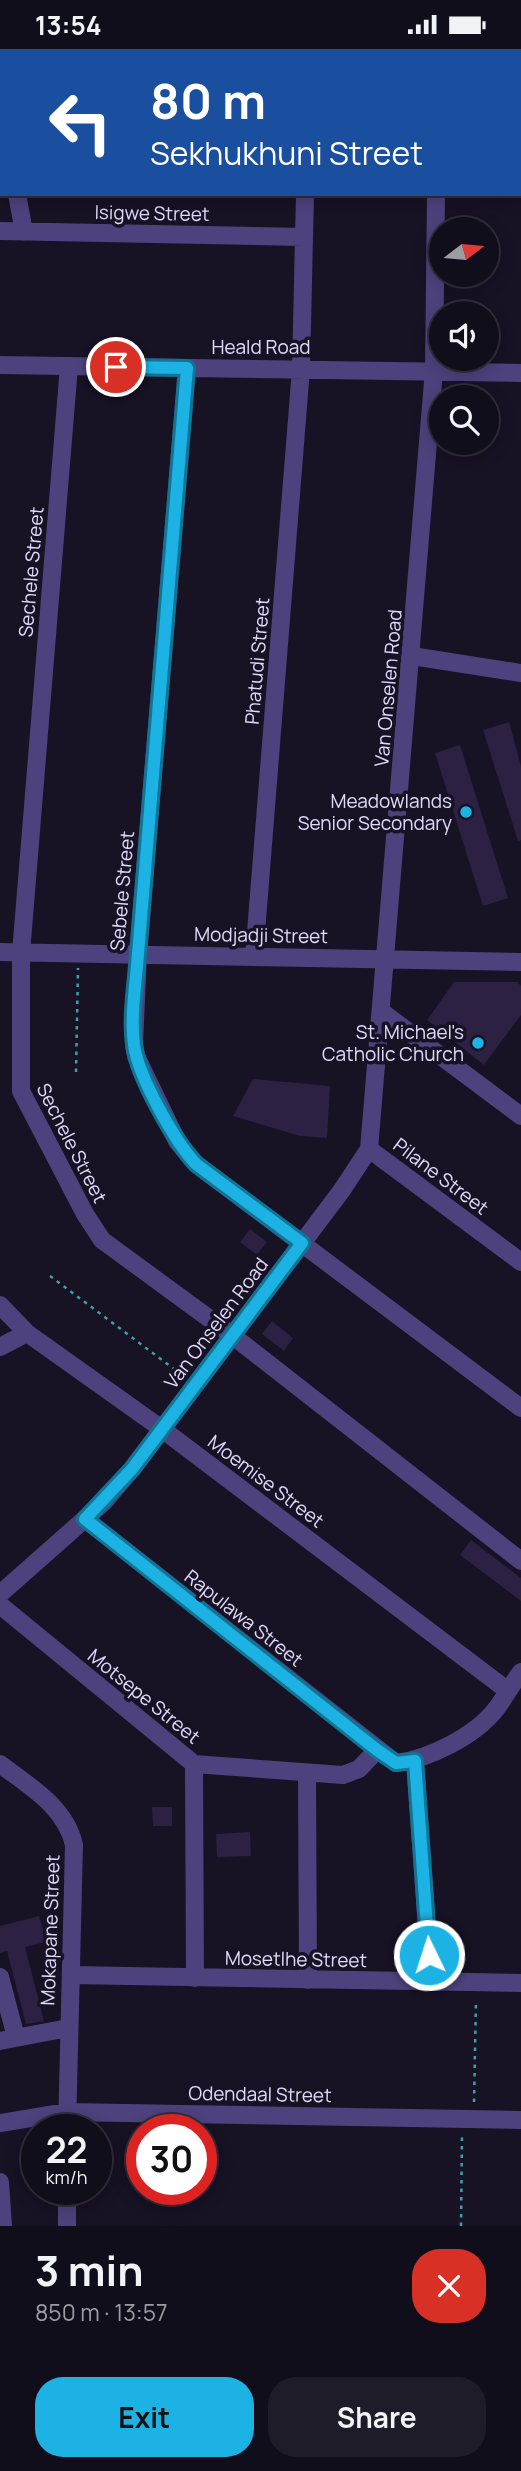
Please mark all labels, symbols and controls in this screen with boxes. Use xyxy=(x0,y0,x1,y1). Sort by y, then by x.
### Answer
text: 13:54 xyxy=(35,7,101,43)
text: 80 m xyxy=(150,67,266,134)
icon: left xyxy=(35,77,126,168)
text: Sekhukhuni Street xyxy=(150,131,423,175)
street label: Isigwe Street xyxy=(94,199,210,227)
north arrow xyxy=(429,217,499,287)
map controls xyxy=(429,217,499,455)
button: sound xyxy=(429,301,499,371)
street label: Heald Road xyxy=(212,334,311,360)
pin xyxy=(86,337,146,397)
icon: arrive xyxy=(97,348,135,386)
button: search xyxy=(429,385,499,455)
street label: Sechele Street xyxy=(12,506,50,638)
street label: Phatudi Street xyxy=(238,596,276,726)
street label: Van Onselen Road xyxy=(368,608,408,768)
place label: Meadowlands Senior Secondary xyxy=(298,788,452,836)
marker: Meadowlands Senior Secondary xyxy=(458,804,474,820)
street label: Sebele Street xyxy=(104,830,140,952)
street label: Modjadji Street xyxy=(194,921,328,949)
place label: St. Michael's Catholic Church xyxy=(322,1019,464,1067)
marker: St. Michael's Catholic Church xyxy=(470,1035,486,1051)
street label: Sechele Street xyxy=(31,1079,113,1207)
street label: Pilane Street xyxy=(388,1132,494,1220)
street label: Van Onselen Road xyxy=(158,1252,274,1394)
street label: Moemise Street xyxy=(203,1429,329,1533)
street label: Rapulawa Street xyxy=(179,1563,309,1673)
street label: Motsepe Street xyxy=(82,1643,206,1749)
street label: Mokapane Street xyxy=(34,1854,66,2006)
position arrow xyxy=(392,1918,466,1992)
street label: Mosetlhe Street xyxy=(225,1945,367,1973)
street label: Odendaal Street xyxy=(188,2080,332,2108)
speed limit sign: 30 xyxy=(126,2114,217,2205)
text: 22 xyxy=(46,2126,87,2174)
text: km/h xyxy=(46,2165,87,2189)
text: 3 min xyxy=(35,2241,144,2299)
button: close xyxy=(412,2249,486,2323)
text: 850 m · 13:57 xyxy=(35,2296,168,2328)
button: Exit xyxy=(35,2377,254,2457)
button: Share xyxy=(268,2377,486,2457)

